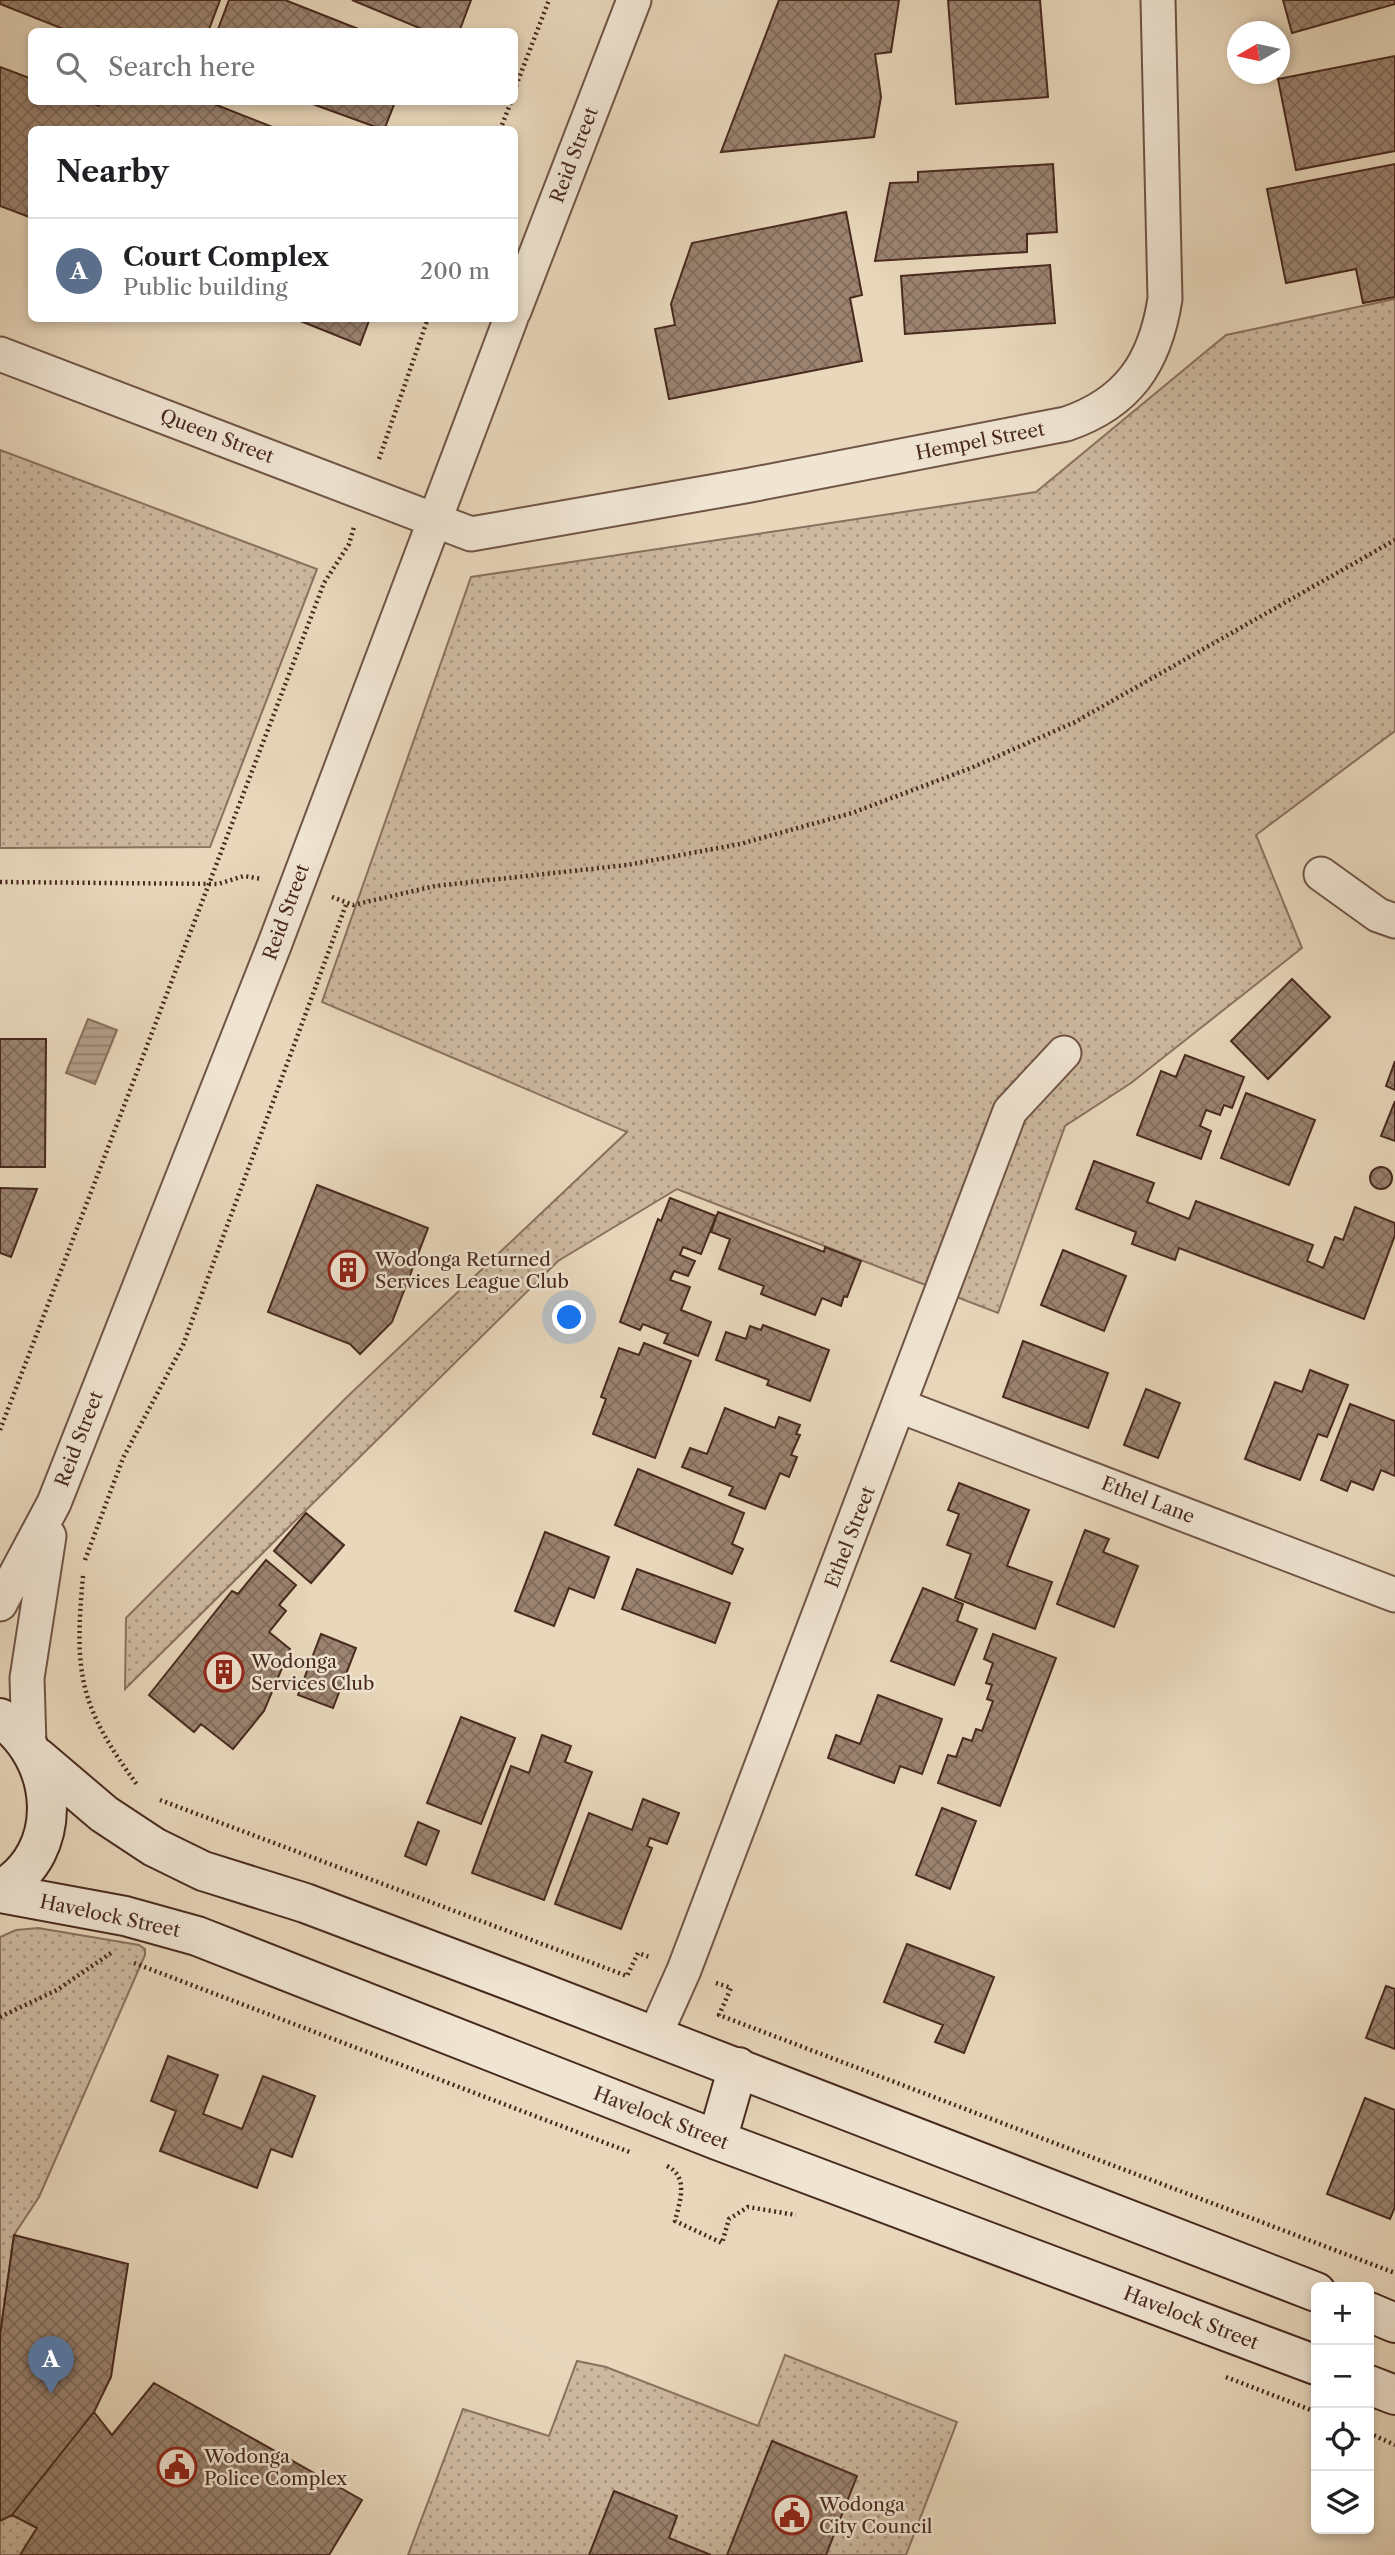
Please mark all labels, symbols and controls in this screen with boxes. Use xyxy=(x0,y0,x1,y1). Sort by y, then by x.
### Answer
north arrow xyxy=(1227,21,1290,84)
search box xyxy=(28,28,518,105)
icon: search xyxy=(52,48,90,86)
text: Search here xyxy=(108,51,255,83)
street label: Reid Street xyxy=(545,104,603,206)
text: Nearby xyxy=(56,153,169,190)
text: Court Complex xyxy=(123,241,329,273)
text: A xyxy=(70,257,88,285)
text: 200 m xyxy=(420,257,490,285)
text: Public building xyxy=(123,273,288,301)
street label: Queen Street xyxy=(157,404,277,468)
street label: Hempel Street xyxy=(913,417,1047,465)
street label: Reid Street xyxy=(258,860,314,963)
place label: Wodonga Returned Services League Club xyxy=(374,1248,569,1293)
building icon: Wodonga Returned Services League Club xyxy=(327,1249,369,1291)
your location xyxy=(552,1300,586,1334)
street label: Reid Street xyxy=(50,1388,108,1490)
street label: Ethel Lane xyxy=(1098,1472,1198,1528)
street label: Ethel Street xyxy=(820,1483,880,1591)
place label: Wodonga Services Club xyxy=(250,1650,375,1695)
building icon: Wodonga Services Club xyxy=(203,1651,245,1693)
street label: Havelock Street xyxy=(38,1890,183,1942)
street label: Havelock Street xyxy=(590,2082,732,2154)
street label: Havelock Street xyxy=(1120,2282,1262,2354)
map controls xyxy=(1311,2282,1374,2534)
button: + xyxy=(1311,2282,1374,2345)
pin: A xyxy=(28,2336,74,2394)
button: − xyxy=(1311,2345,1374,2408)
button: locate xyxy=(1311,2408,1374,2471)
place label: Wodonga Police Complex xyxy=(203,2445,348,2490)
public building icon: Wodonga Police Complex xyxy=(156,2446,198,2488)
button: layers xyxy=(1311,2471,1374,2534)
place label: Wodonga City Council xyxy=(818,2493,933,2538)
public building icon: Wodonga City Council xyxy=(771,2494,813,2536)

